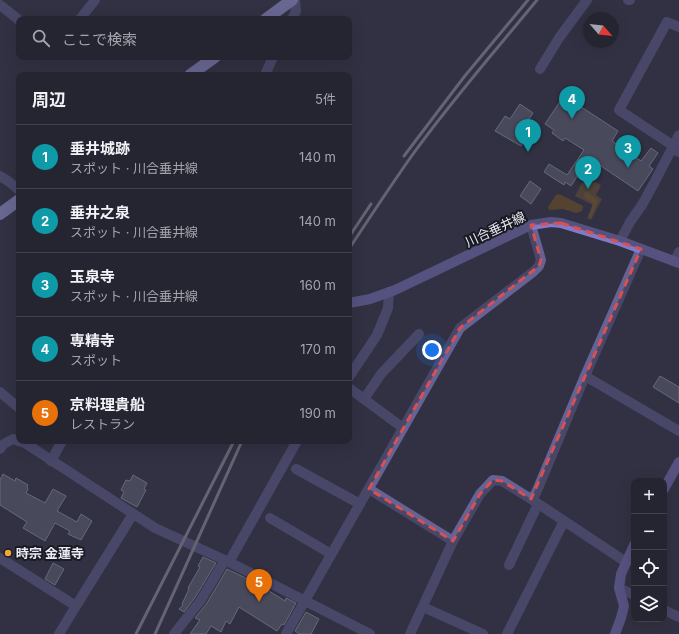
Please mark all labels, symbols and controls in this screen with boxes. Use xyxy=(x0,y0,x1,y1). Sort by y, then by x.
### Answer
north arrow xyxy=(583,12,619,48)
search box xyxy=(16,16,352,60)
icon: search xyxy=(30,27,52,49)
text: ここで検索 xyxy=(62,30,137,49)
pin: 4 xyxy=(559,86,585,119)
text: 周辺 xyxy=(32,90,66,110)
text: 5件 xyxy=(315,91,336,107)
pin: 1 xyxy=(515,119,541,152)
pin: 3 xyxy=(615,135,641,168)
text: 垂井城跡 xyxy=(70,139,130,158)
text: 1 xyxy=(42,149,48,165)
text: 140 m xyxy=(299,149,336,165)
pin: 2 xyxy=(575,156,601,189)
text: スポット · 川合垂井線 xyxy=(70,160,198,176)
text: 垂井之泉 xyxy=(70,203,130,222)
street label: 川合垂井線 xyxy=(462,208,528,250)
text: 2 xyxy=(41,213,49,229)
text: 140 m xyxy=(299,213,336,229)
text: スポット · 川合垂井線 xyxy=(70,224,198,240)
text: 玉泉寺 xyxy=(70,267,115,286)
text: 3 xyxy=(41,277,49,293)
text: 160 m xyxy=(299,277,336,293)
text: スポット · 川合垂井線 xyxy=(70,288,198,304)
text: 専精寺 xyxy=(70,331,115,350)
your location xyxy=(422,340,442,360)
text: 4 xyxy=(41,341,49,357)
text: 170 m xyxy=(300,341,336,357)
text: スポット xyxy=(70,352,122,368)
text: 京料理貴船 xyxy=(70,395,145,414)
text: 5 xyxy=(41,405,49,421)
text: 190 m xyxy=(299,405,336,421)
text: レストラン xyxy=(70,416,135,432)
map controls xyxy=(631,478,667,622)
button: + xyxy=(631,478,667,514)
button: − xyxy=(631,514,667,550)
place label: 時宗 金蓮寺 xyxy=(16,545,84,561)
marker: 時宗 金蓮寺 xyxy=(3,548,13,558)
button: locate xyxy=(631,550,667,586)
pin: 5 xyxy=(246,569,272,602)
button: layers xyxy=(631,586,667,622)

